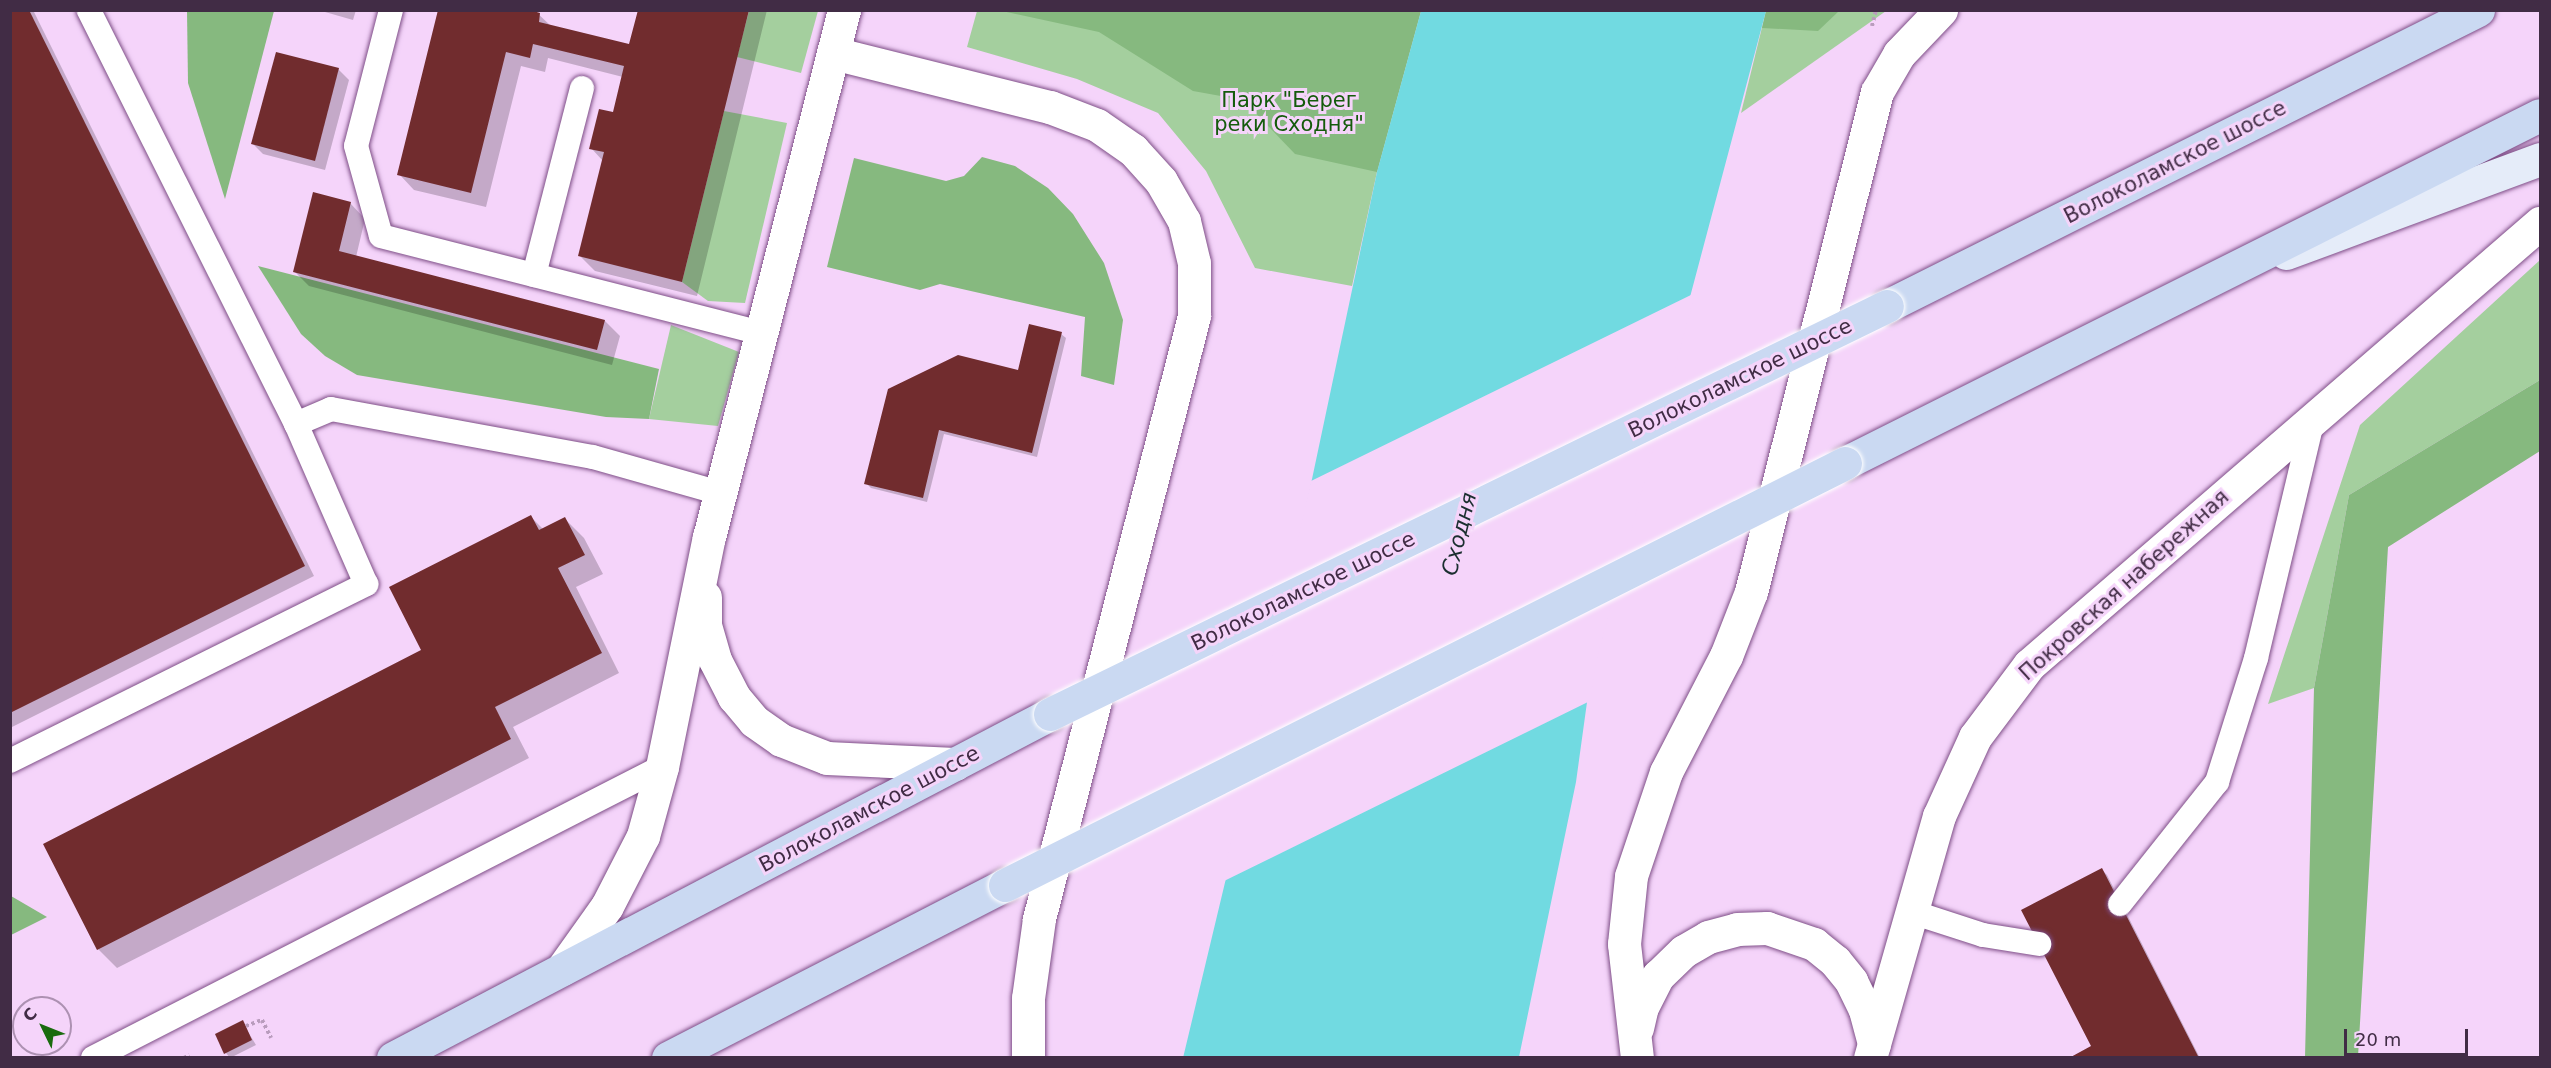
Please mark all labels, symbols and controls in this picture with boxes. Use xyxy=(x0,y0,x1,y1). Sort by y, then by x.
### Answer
park label: Парк "Берег реки Сходня" xyxy=(1214,87,1364,137)
street label: Волоколамское шоссе xyxy=(2060,95,2290,229)
street label: Волоколамское шоссе xyxy=(1624,313,1856,443)
street label: Покровская набережная xyxy=(2014,484,2234,686)
water label: Сходня xyxy=(1436,490,1482,578)
street label: Волоколамское шоссе xyxy=(1187,526,1419,656)
street label: Волоколамское шоссе xyxy=(755,740,983,878)
north arrow xyxy=(12,996,72,1056)
text: С xyxy=(19,1004,41,1026)
scale bar xyxy=(2347,1017,2472,1055)
text: 20 m xyxy=(2355,1029,2401,1050)

